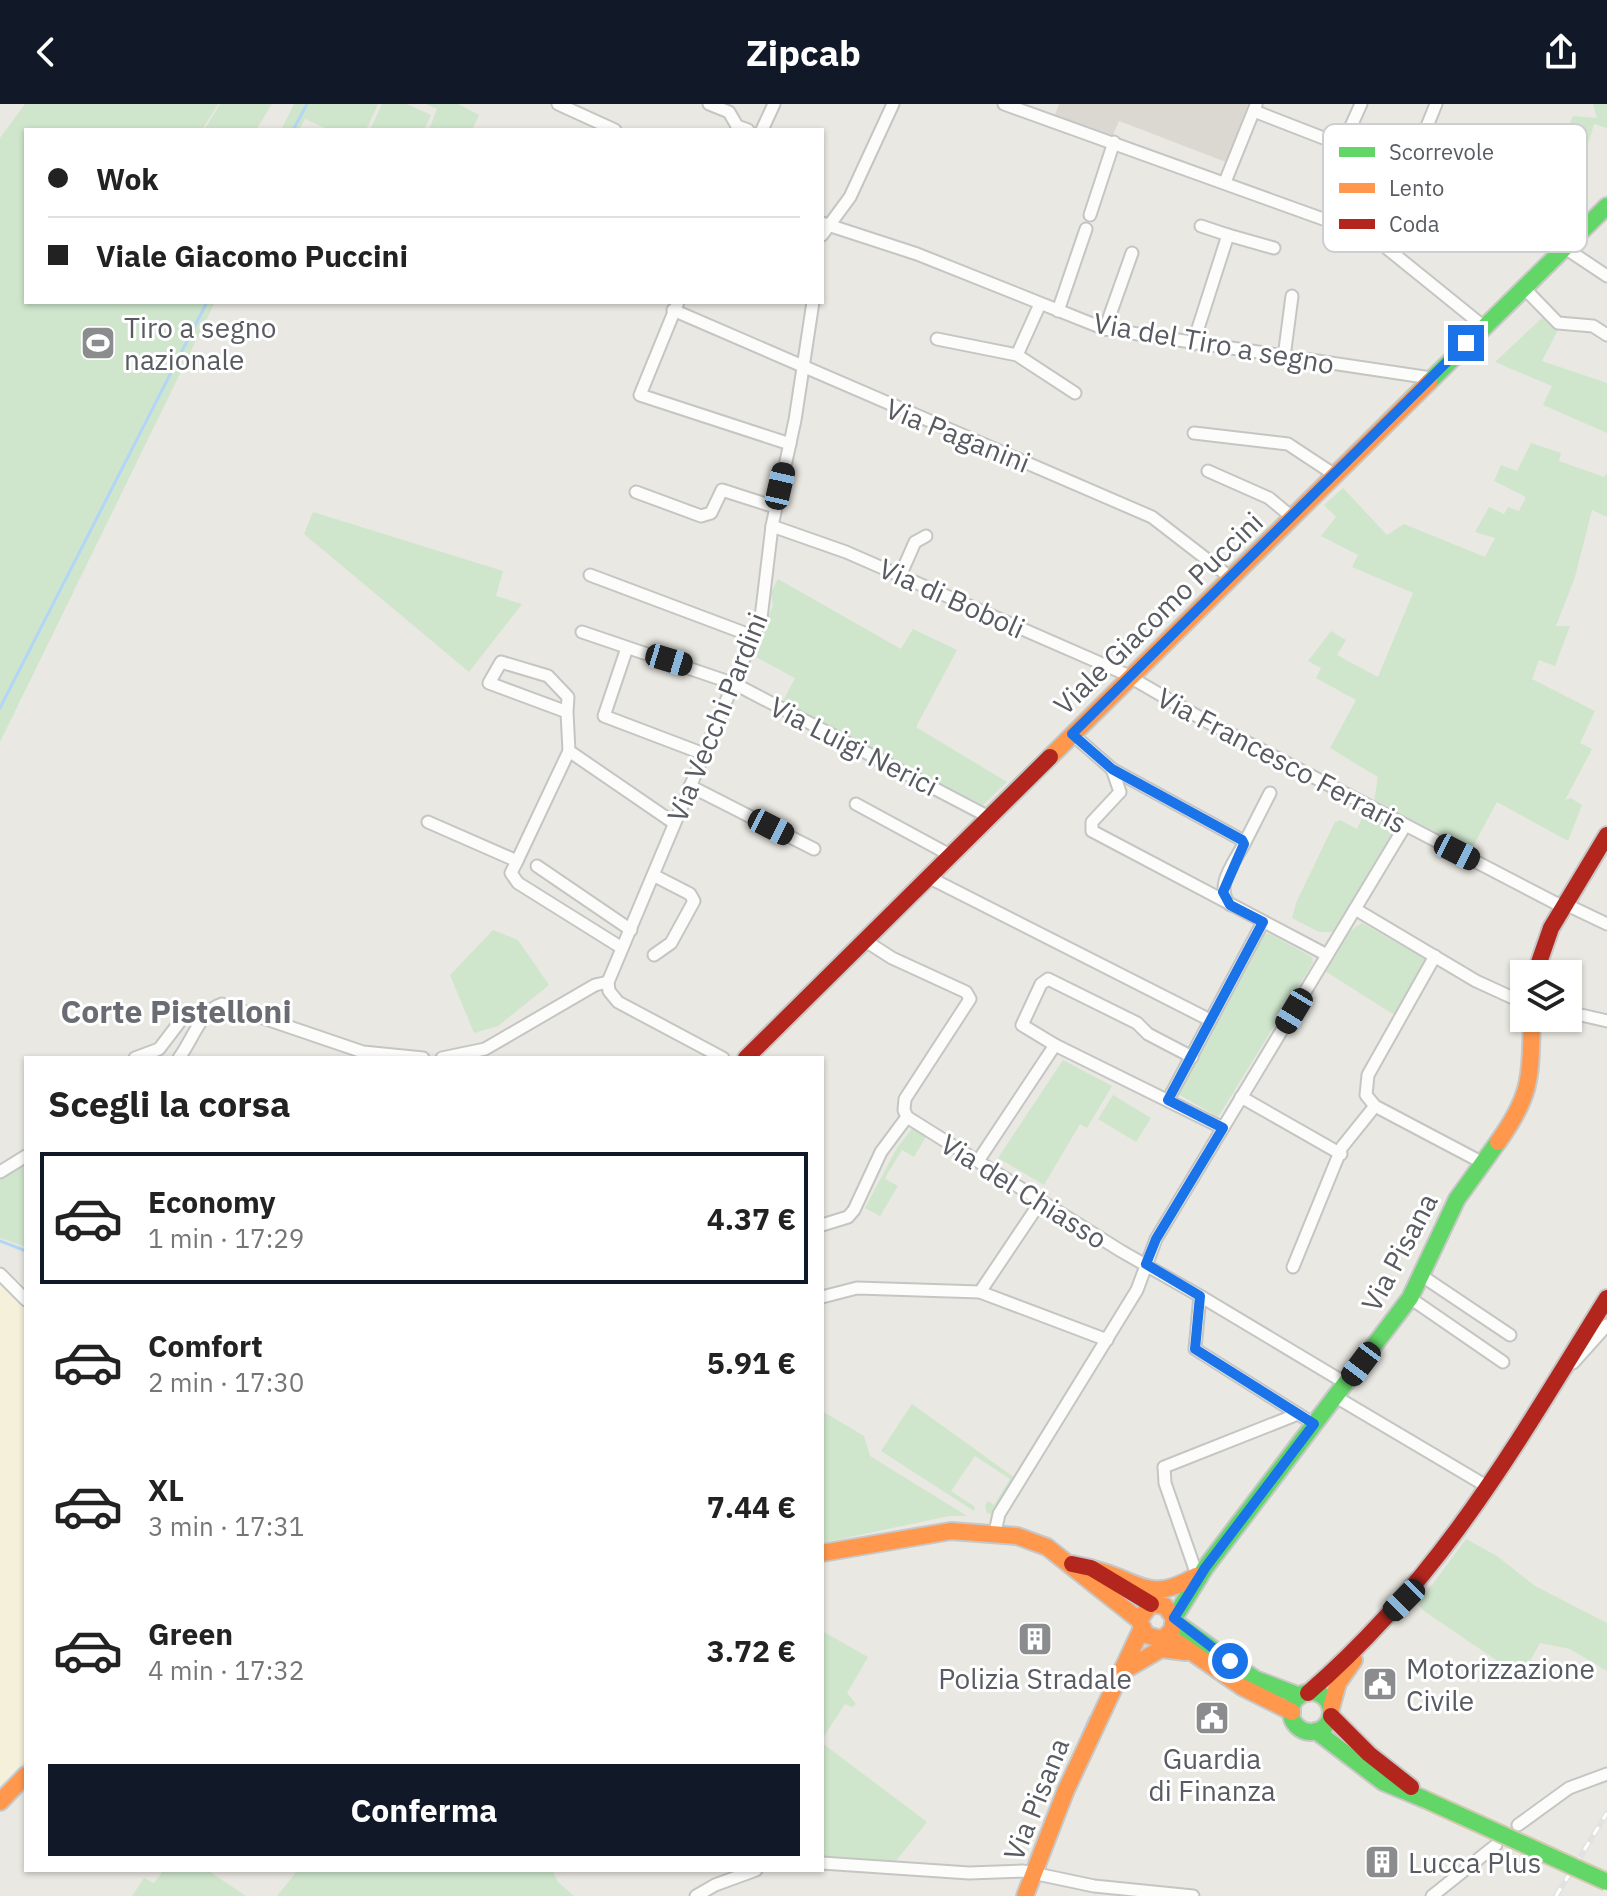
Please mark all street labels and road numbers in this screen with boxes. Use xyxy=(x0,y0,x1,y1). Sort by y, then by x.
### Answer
street label: Via del Tiro a segno xyxy=(1091,304,1337,382)
street label: Via Paganini xyxy=(880,389,1036,481)
street label: Viale Giacomo Puccini xyxy=(1045,503,1271,723)
street label: Via di Boboli xyxy=(873,549,1031,647)
street label: Via Vecchi Pardini xyxy=(658,607,776,827)
street label: Via Francesco Ferraris xyxy=(1151,679,1413,841)
street label: Via Luigi Nerici xyxy=(764,688,944,804)
street label: Via del Chiasso xyxy=(934,1125,1114,1257)
street label: Via Pisana xyxy=(1352,1186,1446,1318)
street label: Via Pisana xyxy=(995,1732,1077,1866)

